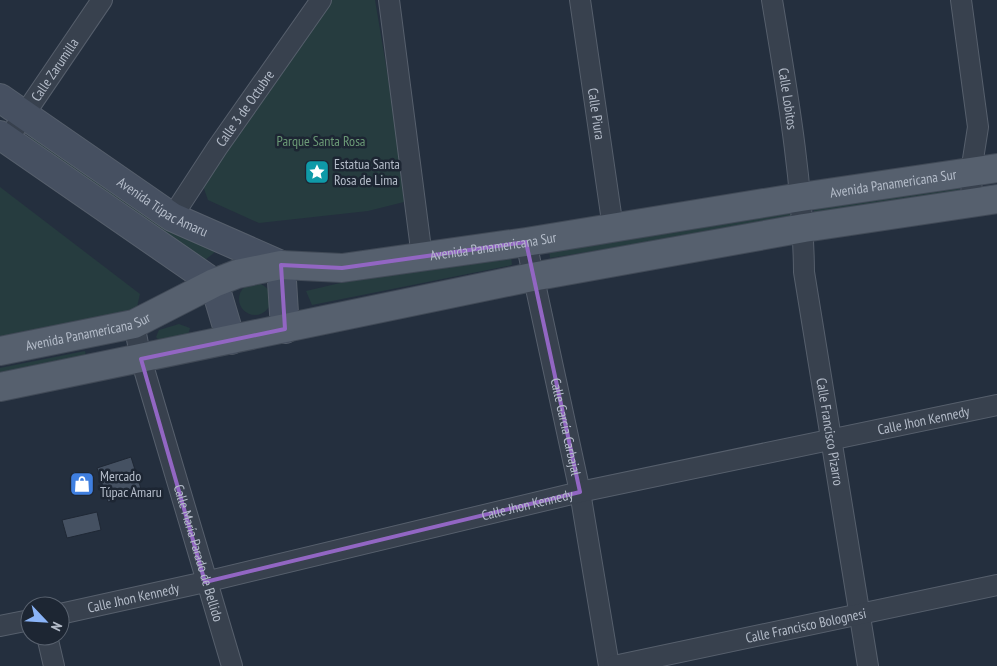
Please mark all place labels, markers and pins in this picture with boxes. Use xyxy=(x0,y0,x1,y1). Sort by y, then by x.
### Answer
place label: Estatua Santa Rosa de Lima xyxy=(334,155,400,189)
place icon: Estatua Santa Rosa de Lima xyxy=(304,159,330,185)
place label: Mercado Túpac Amaru xyxy=(100,467,162,501)
shop icon: Mercado Túpac Amaru xyxy=(69,471,95,497)

